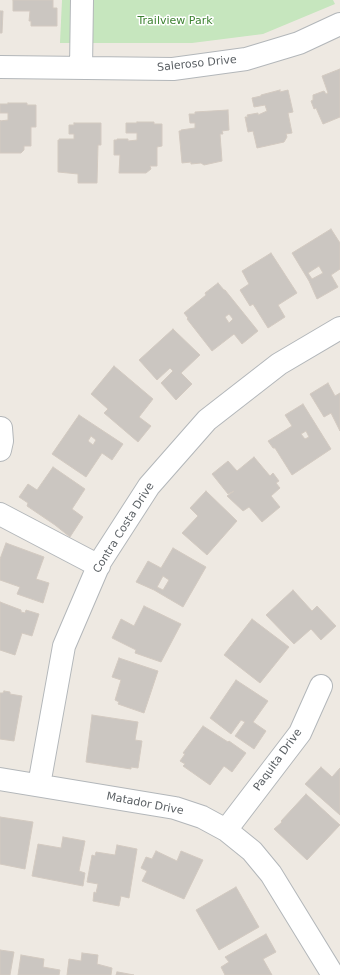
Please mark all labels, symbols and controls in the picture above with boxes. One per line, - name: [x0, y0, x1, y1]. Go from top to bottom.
- park label: Trailview Park: [137, 14, 213, 28]
- street label: Saleroso Drive: [157, 53, 237, 75]
- street label: Contra Costa Drive: [91, 480, 157, 576]
- street label: Paquita Drive: [251, 726, 305, 794]
- street label: Matador Drive: [105, 790, 185, 818]

